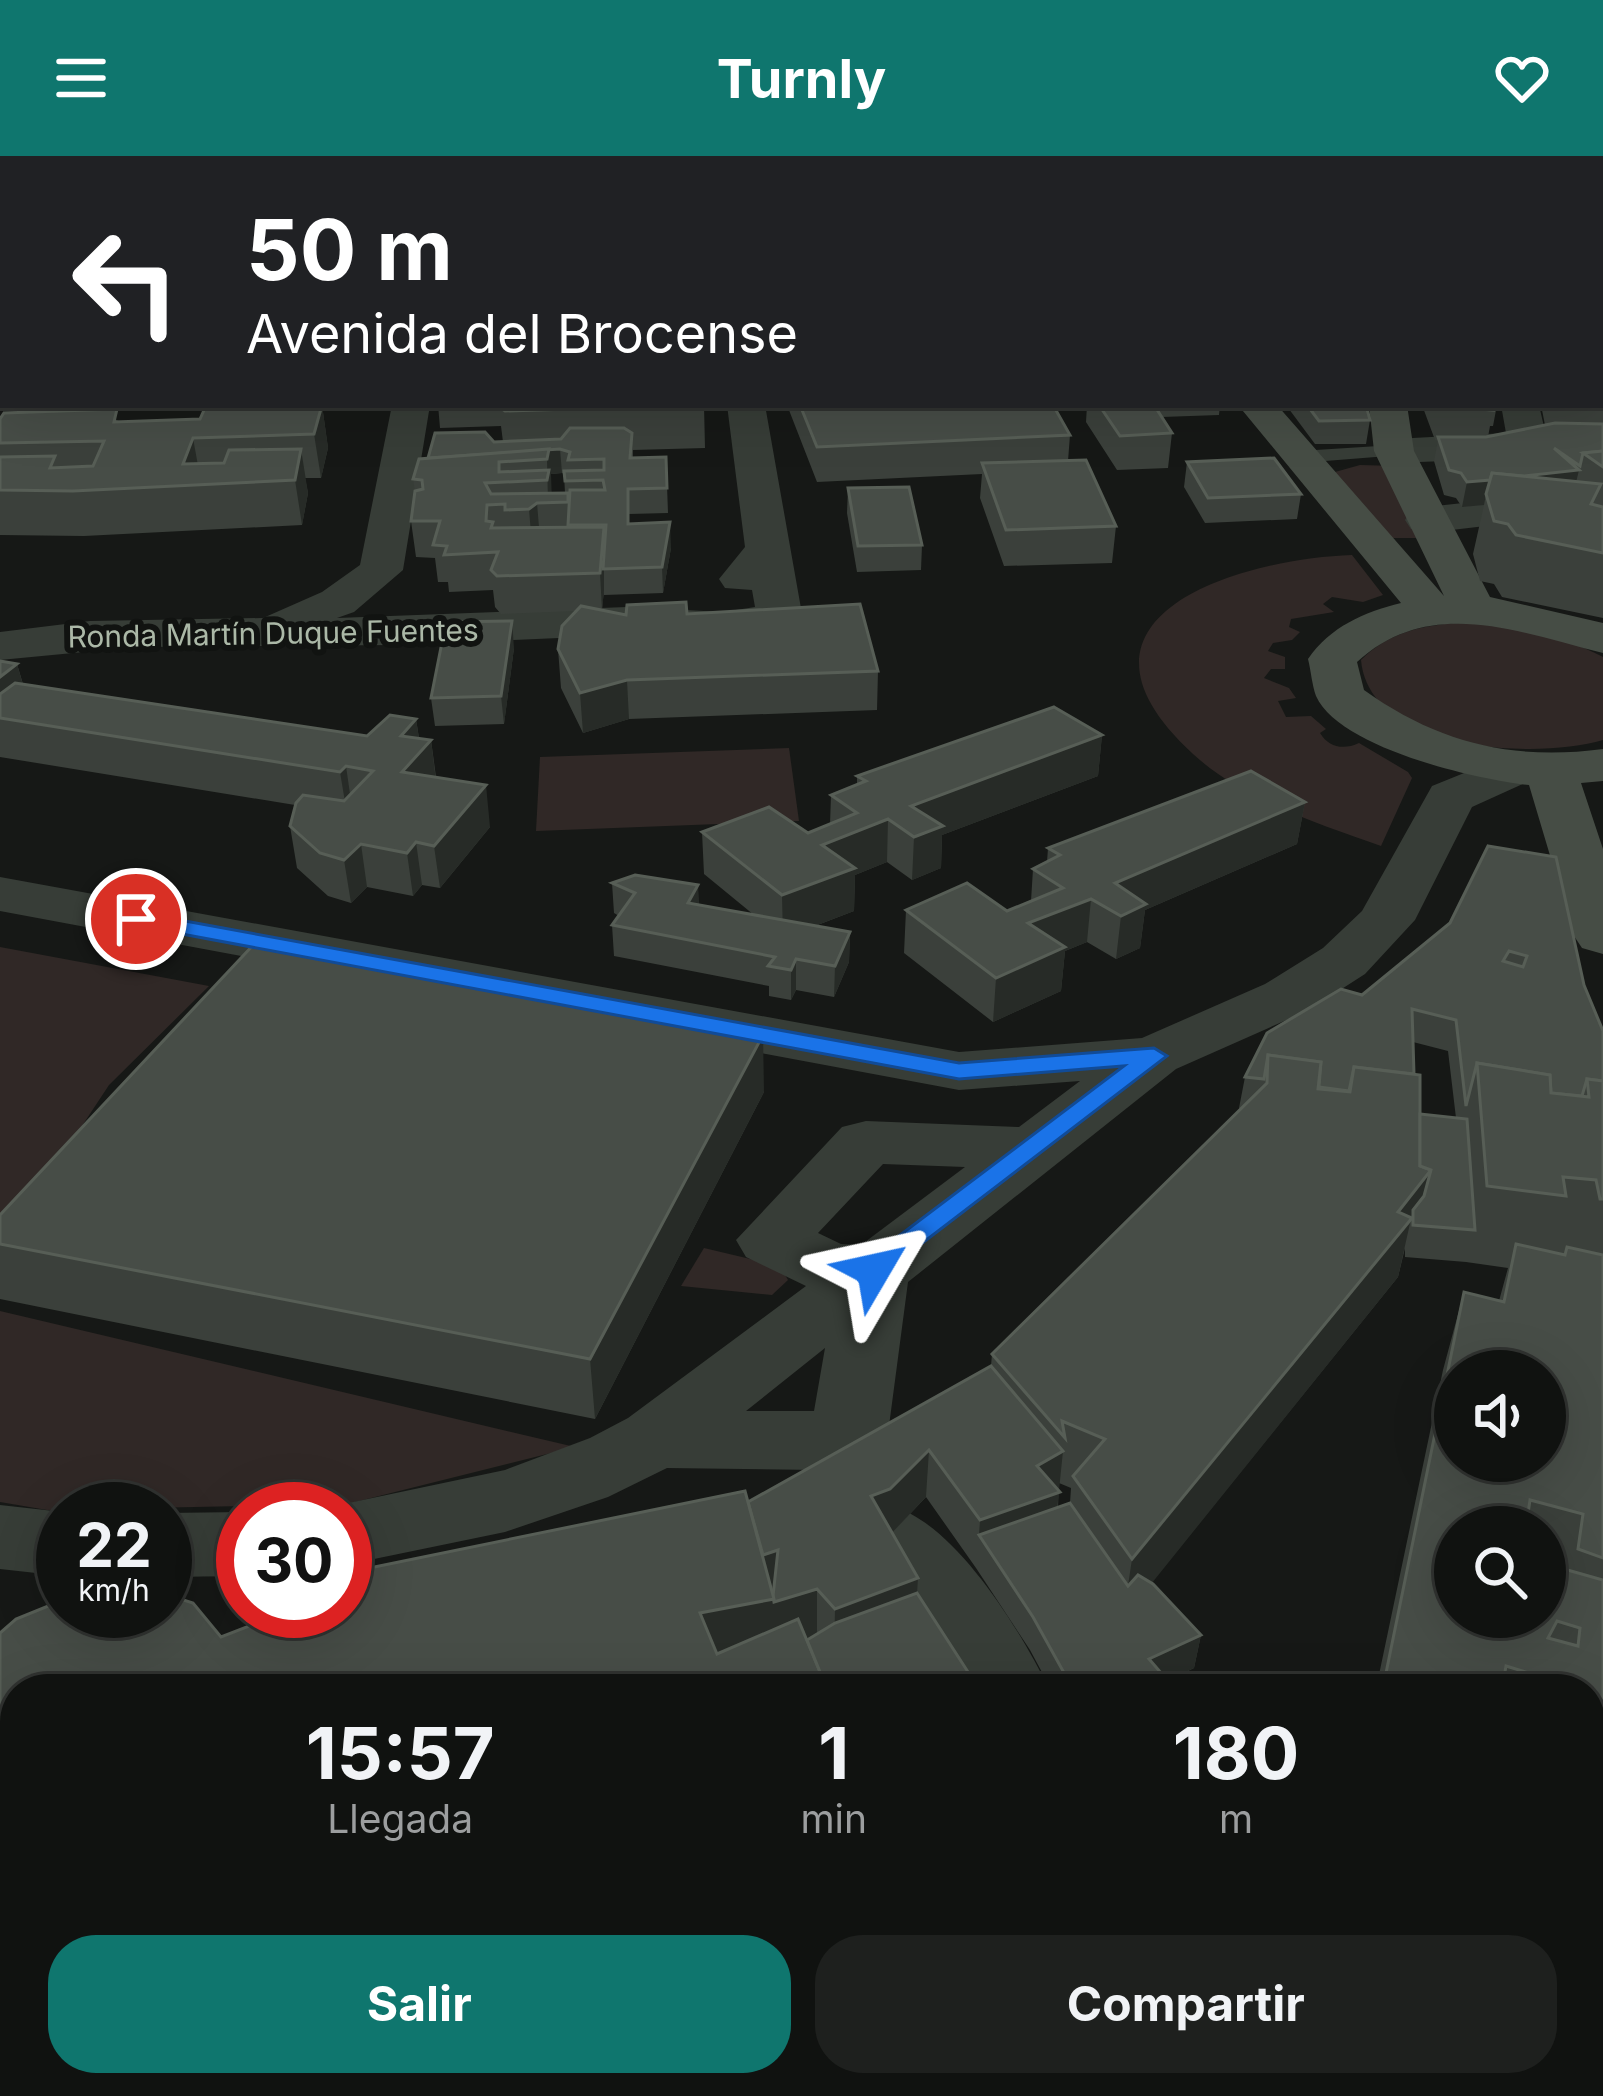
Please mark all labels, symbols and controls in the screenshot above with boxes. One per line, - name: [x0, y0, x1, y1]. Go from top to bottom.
- icon: menu: [48, 45, 114, 111]
- icon: heart: [1489, 45, 1555, 111]
- text: Turnly: [717, 46, 886, 111]
- text: 50 m: [246, 199, 453, 300]
- icon: left: [48, 204, 204, 360]
- text: Avenida del Brocense: [246, 301, 798, 366]
- street label: Ronda Martín Duque Fuentes: [67, 611, 479, 655]
- pin: [85, 868, 187, 970]
- icon: arrive: [103, 886, 169, 952]
- position arrow: [811, 1207, 937, 1333]
- map controls: [1434, 1350, 1566, 1638]
- button: sound: [1434, 1350, 1566, 1482]
- speed limit sign: 30: [216, 1482, 372, 1638]
- button: search: [1434, 1506, 1566, 1638]
- text: 22: [76, 1509, 152, 1581]
- text: km/h: [78, 1572, 150, 1608]
- text: 15:57: [306, 1709, 495, 1796]
- text: 1: [818, 1709, 849, 1796]
- text: 180: [1173, 1709, 1299, 1796]
- text: Llegada: [327, 1795, 473, 1842]
- text: min: [800, 1795, 867, 1842]
- text: m: [1219, 1795, 1253, 1842]
- button: Salir: [48, 1935, 791, 2073]
- button: Compartir: [815, 1935, 1557, 2073]

